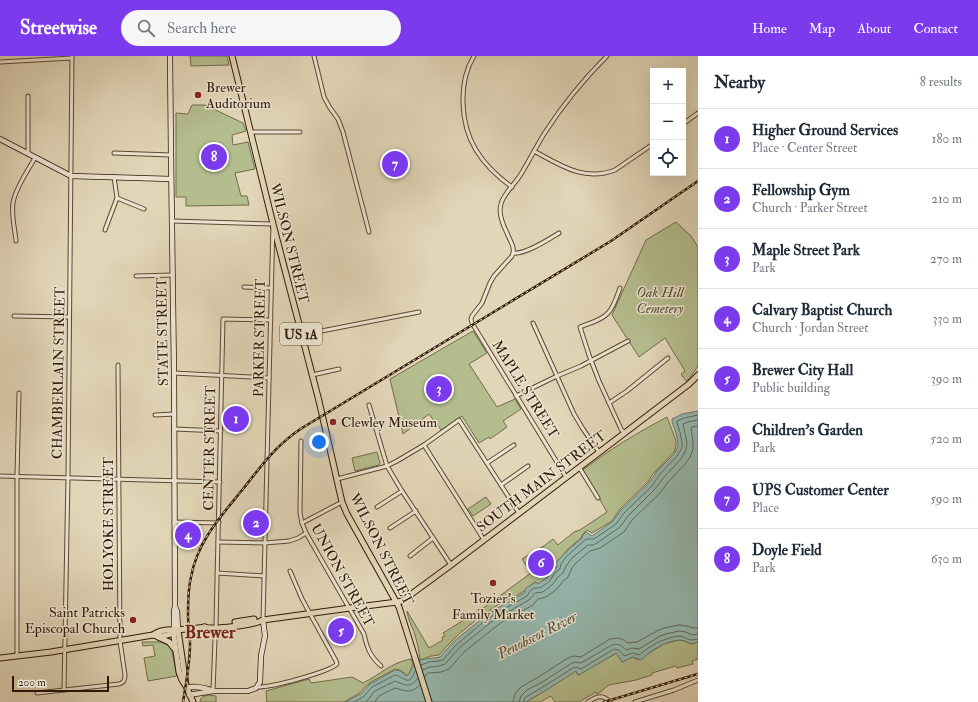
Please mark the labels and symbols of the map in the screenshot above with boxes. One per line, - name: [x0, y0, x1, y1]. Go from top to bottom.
- place label: Brewer Auditorium: [205, 79, 271, 112]
- marker: Brewer Auditorium: [193, 90, 203, 100]
- pin: 8: [201, 142, 227, 172]
- pin: 7: [382, 149, 408, 179]
- street label: WILSON STREET: [266, 180, 313, 306]
- street label: STATE STREET: [153, 277, 172, 386]
- street label: PARKER STREET: [250, 278, 269, 397]
- park label: Oak Hill Cemetery: [636, 284, 685, 317]
- street label: CHAMBERLAIN STREET: [48, 286, 69, 459]
- road number: US 1A: [280, 323, 322, 345]
- street label: MAPLE STREET: [489, 337, 563, 442]
- pin: 3: [426, 374, 452, 404]
- street label: CENTER STREET: [200, 385, 219, 511]
- pin: 1: [223, 404, 249, 434]
- place label: Clewley Museum: [341, 414, 437, 432]
- marker: Clewley Museum: [328, 417, 338, 427]
- street label: SOUTH MAIN STREET: [473, 427, 610, 536]
- your location: [309, 432, 329, 452]
- street label: HOLYOKE STREET: [100, 456, 117, 591]
- street label: WILSON STREET: [346, 490, 417, 609]
- pin: 2: [243, 508, 269, 538]
- pin: 4: [175, 520, 201, 550]
- street label: UNION STREET: [307, 521, 378, 630]
- pin: 6: [528, 548, 554, 578]
- marker: Tozier's Family Market: [488, 578, 498, 588]
- place label: Tozier's Family Market: [452, 590, 535, 624]
- place label: Saint Patricks Episcopal Church: [25, 604, 126, 638]
- water label: Penobscot River: [493, 607, 582, 664]
- marker: Saint Patricks Episcopal Church: [128, 615, 138, 625]
- pin: 5: [328, 616, 354, 646]
- district label: Brewer: [184, 621, 236, 644]
- scale bar: [12, 674, 109, 693]

